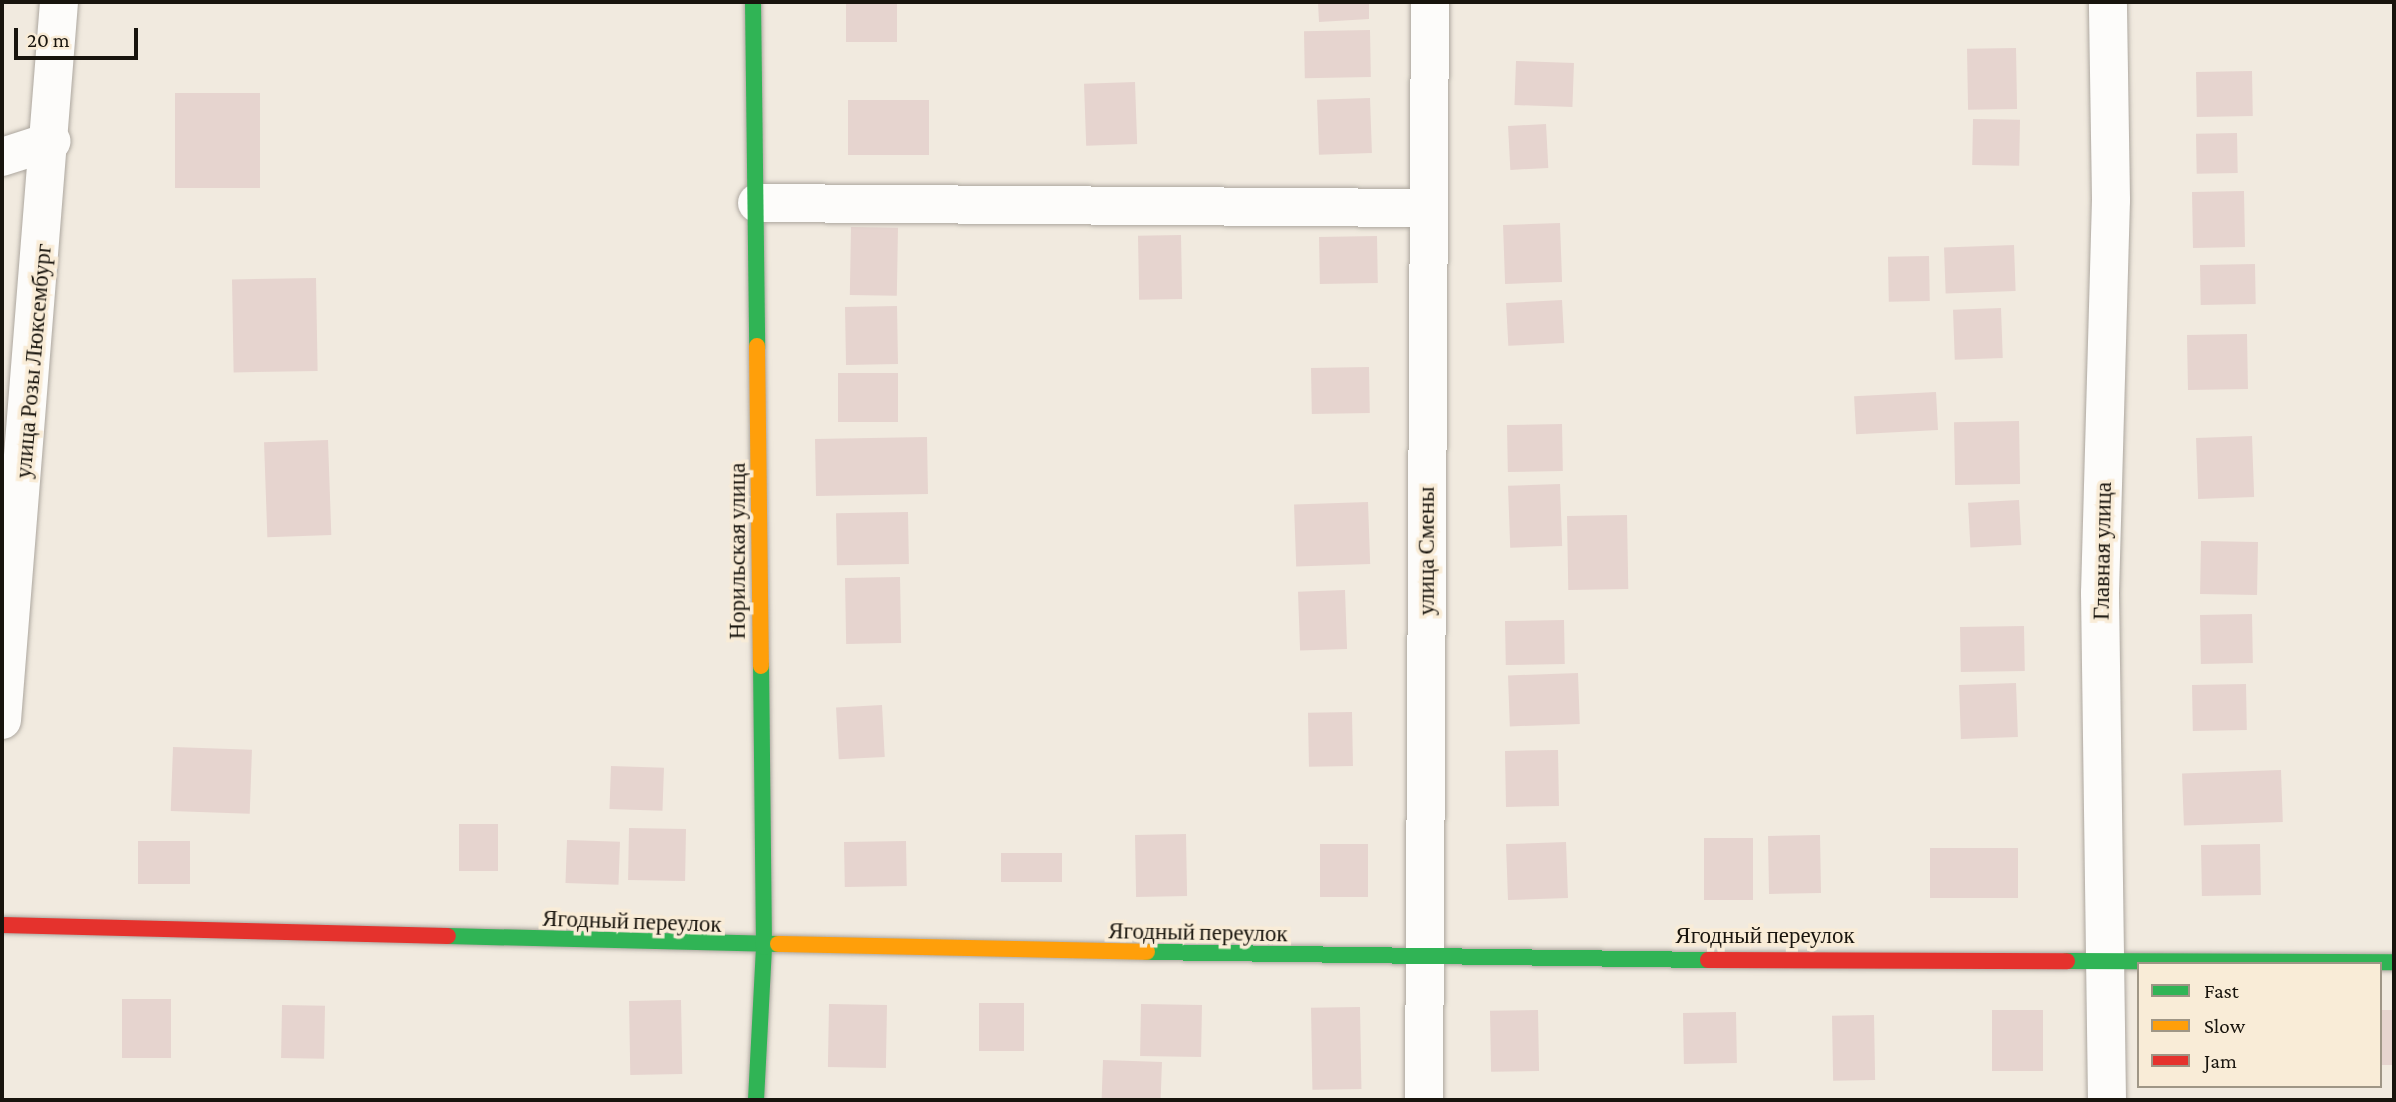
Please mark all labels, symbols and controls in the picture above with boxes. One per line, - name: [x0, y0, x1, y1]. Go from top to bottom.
- scale bar: [18, 14, 142, 58]
- text: 20 m: [27, 28, 70, 52]
- street label: улица Розы Люксембург: [9, 242, 57, 480]
- street label: Норильская улица: [723, 463, 751, 639]
- street label: Главная улица: [2087, 482, 2117, 620]
- street label: улица Смены: [1412, 487, 1440, 615]
- street label: Ягодный переулок: [542, 904, 722, 938]
- street label: Ягодный переулок: [1108, 917, 1288, 947]
- street label: Ягодный переулок: [1675, 921, 1855, 949]
- legend: [2137, 962, 2382, 1088]
- text: Fast: [2204, 979, 2239, 1003]
- text: Slow: [2204, 1014, 2245, 1038]
- text: Jam: [2204, 1049, 2237, 1073]

